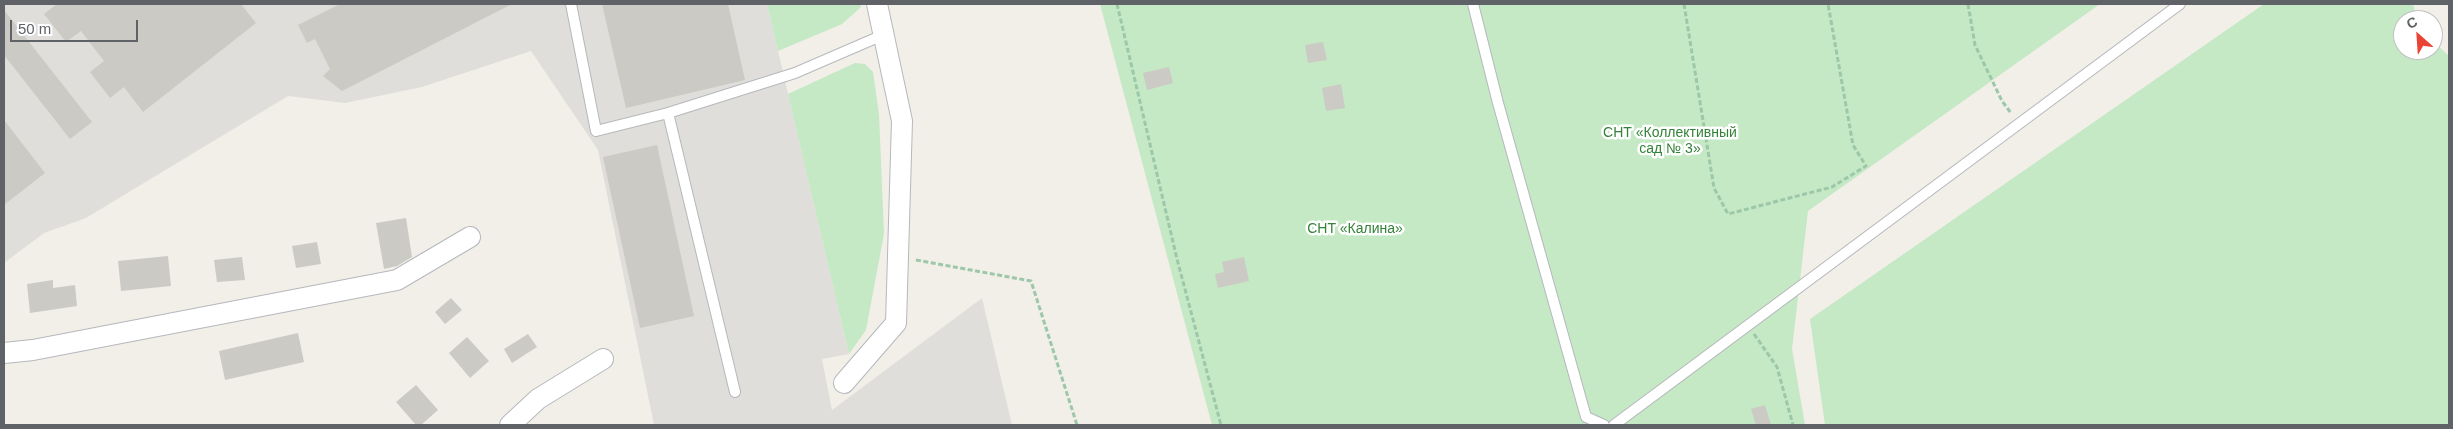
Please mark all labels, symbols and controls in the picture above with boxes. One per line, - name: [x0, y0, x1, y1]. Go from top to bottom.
- scale bar: [12, 10, 140, 42]
- north arrow: [2393, 10, 2443, 60]
- text: С: [2404, 13, 2420, 32]
- text: 50 m: [18, 20, 51, 37]
- park label: СНТ «Коллективный сад № 3»: [1603, 125, 1737, 158]
- park label: СНТ «Калина»: [1307, 221, 1403, 237]

